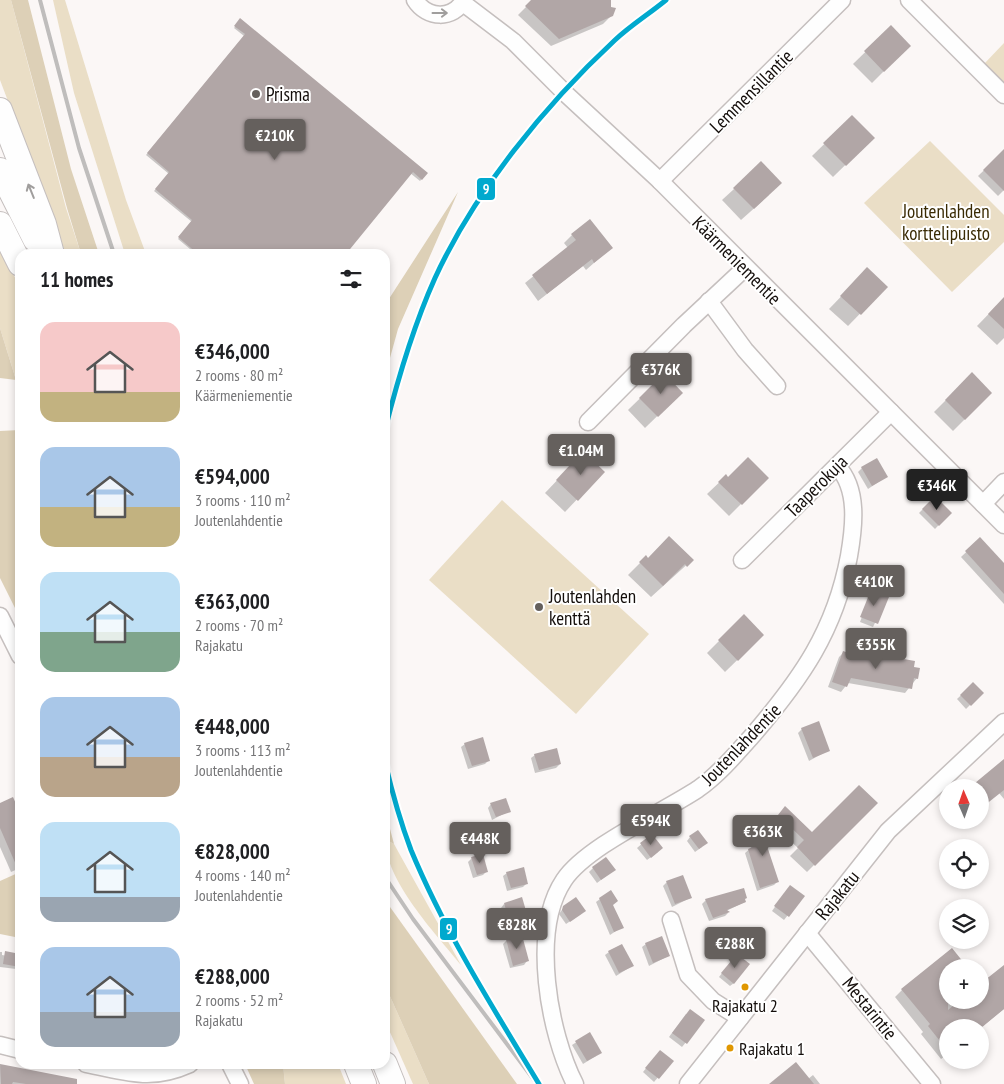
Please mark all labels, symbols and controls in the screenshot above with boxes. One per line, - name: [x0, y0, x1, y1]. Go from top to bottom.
- one-way arrow: [431, 8, 447, 18]
- street label: Lemmensillantie: [704, 44, 798, 138]
- place label: Prisma: [266, 82, 310, 106]
- marker: Prisma: [250, 88, 262, 100]
- pin: €210K: [240, 119, 310, 161]
- text: €210K: [256, 125, 294, 145]
- line badge: 9: [476, 177, 496, 201]
- text: 9: [483, 180, 490, 198]
- one-way arrow: [25, 184, 35, 199]
- park label: Joutenlahden korttelipuisto: [901, 199, 990, 245]
- street label: Käärmeniementie: [687, 210, 787, 310]
- icon: filters: [337, 265, 365, 293]
- text: 11 homes: [40, 266, 113, 293]
- text: €346,000: [195, 338, 270, 365]
- icon: home: [80, 342, 140, 402]
- pin: €376K: [626, 352, 696, 395]
- text: €376K: [642, 359, 680, 379]
- text: 2 rooms · 80 m²: [195, 365, 283, 385]
- text: Käärmeniementie: [195, 385, 293, 405]
- pin: €1.04M: [540, 434, 622, 476]
- text: €1.04M: [559, 440, 603, 460]
- street label: Taaperokuja: [780, 450, 852, 522]
- text: €594,000: [195, 463, 270, 490]
- icon: home: [80, 467, 140, 527]
- pin: €346K: [902, 468, 972, 511]
- text: €346K: [918, 475, 956, 495]
- text: 3 rooms · 110 m²: [195, 490, 291, 510]
- text: Joutenlahdentie: [195, 510, 283, 530]
- pin: €410K: [839, 564, 909, 607]
- text: €410K: [855, 571, 893, 591]
- place label: Joutenlahden kenttä: [548, 584, 636, 630]
- text: €363,000: [195, 588, 270, 615]
- icon: home: [80, 592, 140, 652]
- marker: Joutenlahden kenttä: [533, 601, 545, 613]
- text: 2 rooms · 70 m²: [195, 615, 283, 635]
- pin: €355K: [841, 628, 911, 670]
- text: €355K: [857, 634, 895, 654]
- text: Rajakatu: [195, 635, 243, 655]
- street label: Joutenlahdentie: [695, 698, 786, 791]
- text: €448,000: [195, 713, 270, 740]
- icon: home: [80, 717, 140, 777]
- text: 3 rooms · 113 m²: [195, 740, 291, 760]
- text: Joutenlahdentie: [195, 760, 283, 780]
- north arrow: [939, 779, 989, 829]
- map controls: [939, 779, 989, 1069]
- pin: €594K: [616, 804, 686, 846]
- text: €594K: [632, 810, 670, 830]
- pin: €363K: [728, 814, 798, 857]
- text: €363K: [744, 821, 782, 841]
- pin: €448K: [445, 822, 515, 864]
- text: €448K: [461, 828, 499, 848]
- text: €828,000: [195, 838, 270, 865]
- button: locate: [939, 839, 989, 889]
- icon: home: [80, 842, 140, 902]
- text: 4 rooms · 140 m²: [195, 865, 291, 885]
- street label: Rajakatu: [810, 865, 864, 925]
- text: Joutenlahdentie: [195, 885, 283, 905]
- button: layers: [939, 899, 989, 949]
- pin: €828K: [482, 908, 552, 950]
- text: €828K: [498, 914, 536, 934]
- line badge: 9: [439, 917, 458, 941]
- text: 9: [446, 920, 453, 938]
- pin: €288K: [700, 926, 770, 969]
- text: €288K: [716, 933, 754, 953]
- button: +: [939, 959, 989, 1009]
- text: €288,000: [195, 963, 270, 990]
- icon: home: [80, 967, 140, 1027]
- street label: Mestarintie: [837, 972, 903, 1044]
- marker: Rajakatu 2: [740, 982, 750, 992]
- text: 2 rooms · 52 m²: [195, 990, 283, 1010]
- place label: Rajakatu 2: [712, 994, 778, 1017]
- text: Rajakatu: [195, 1010, 243, 1030]
- button: −: [939, 1019, 989, 1069]
- place label: Rajakatu 1: [739, 1037, 805, 1060]
- marker: Rajakatu 1: [725, 1043, 735, 1053]

